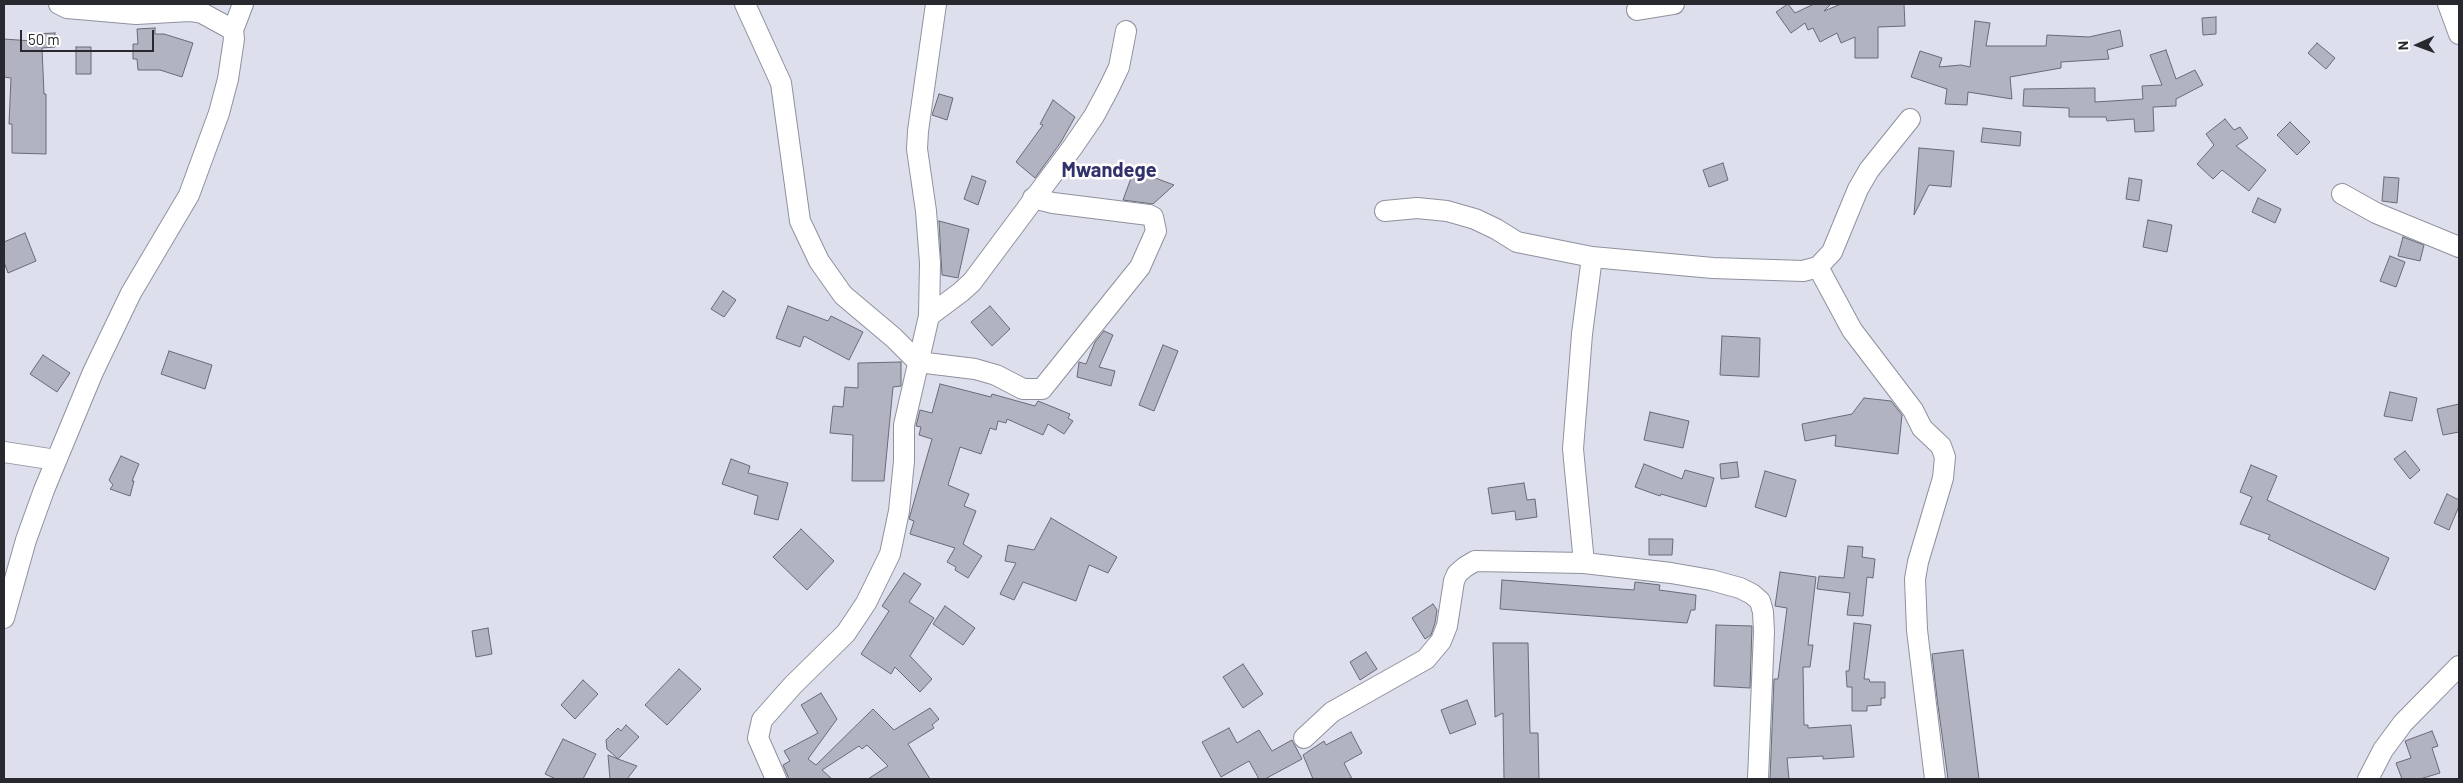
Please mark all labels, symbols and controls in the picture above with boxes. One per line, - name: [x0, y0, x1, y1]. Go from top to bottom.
- scale bar: [22, 20, 156, 52]
- north arrow: [2393, 20, 2443, 70]
- text: 50 m: [28, 30, 60, 48]
- text: N: [2394, 41, 2411, 50]
- district label: Mwandege: [1061, 158, 1157, 182]

